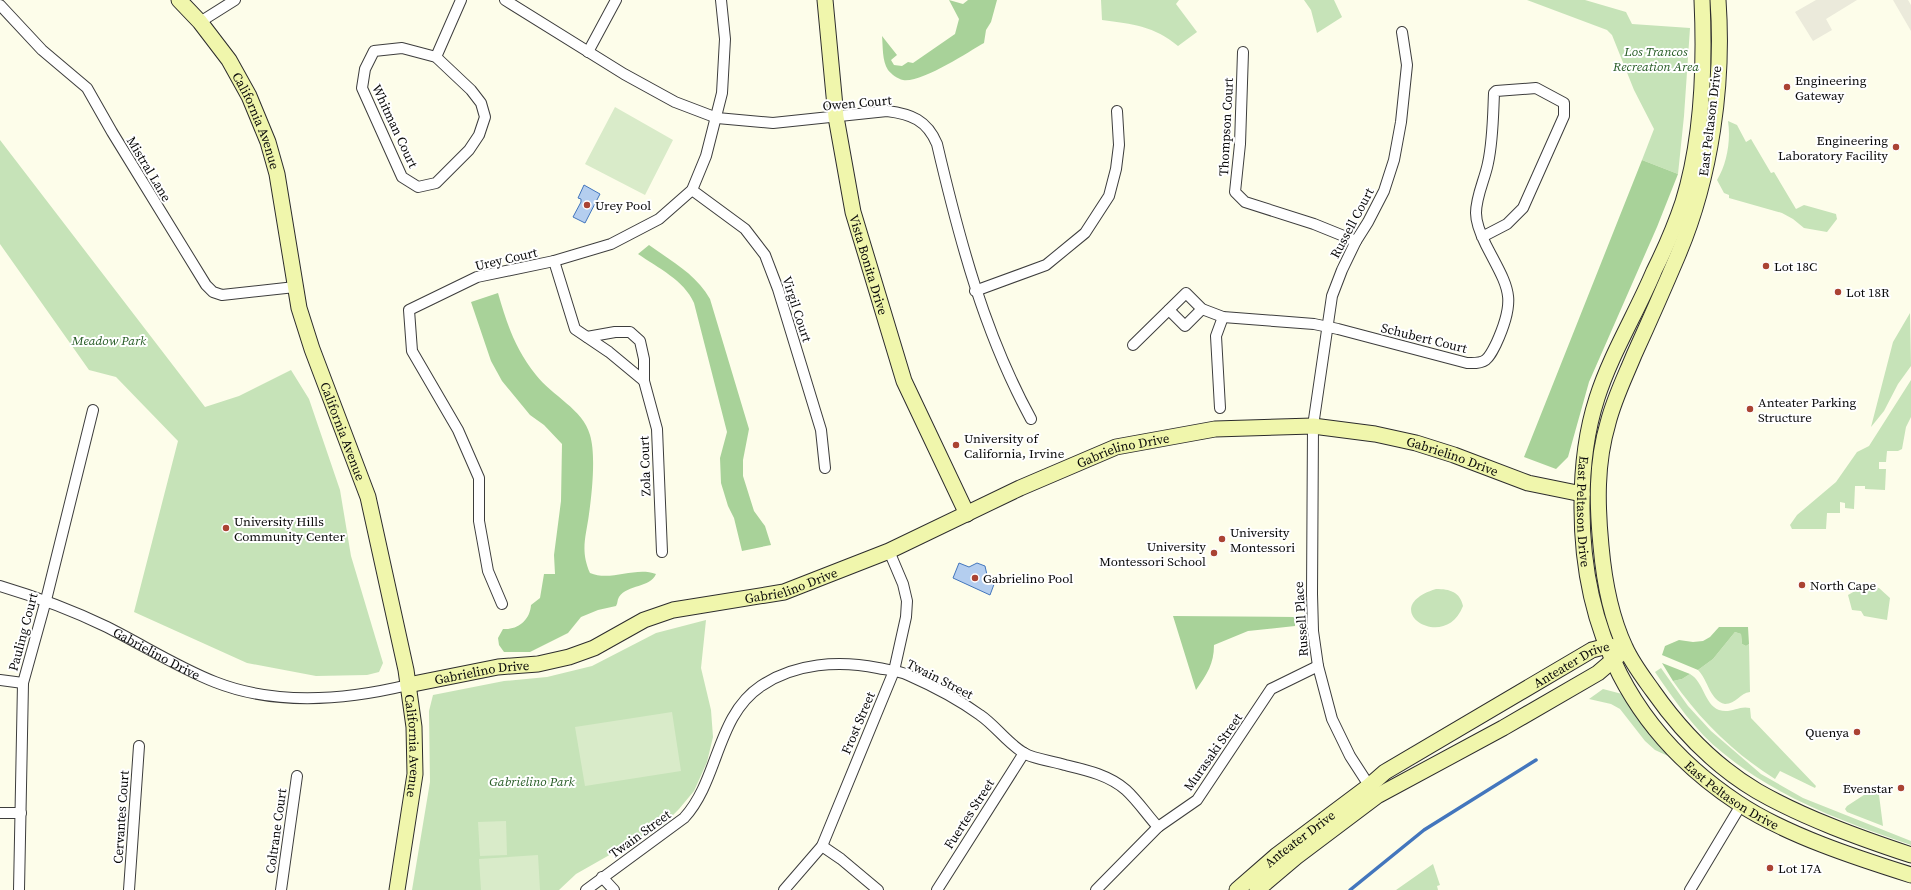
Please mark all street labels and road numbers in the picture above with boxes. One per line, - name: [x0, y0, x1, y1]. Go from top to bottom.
- street label: East Peltason Drive: [1695, 65, 1725, 177]
- street label: California Avenue: [229, 69, 284, 171]
- street label: Thompson Court: [1215, 77, 1237, 177]
- street label: Whitman Court: [368, 81, 422, 171]
- street label: Owen Court: [822, 91, 893, 114]
- street label: Mistral Lane: [123, 133, 175, 205]
- street label: Russell Court: [1326, 184, 1378, 261]
- street label: Vista Bonita Drive: [846, 212, 892, 317]
- street label: Urey Court: [473, 243, 540, 274]
- street label: Virgil Court: [778, 274, 816, 345]
- street label: Schubert Court: [1379, 319, 1470, 357]
- street label: California Avenue: [317, 380, 370, 483]
- street label: Gabrielino Drive: [1074, 429, 1171, 471]
- street label: Gabrielino Drive: [1405, 433, 1501, 480]
- street label: Zola Court: [635, 435, 655, 496]
- street label: East Peltason Drive: [1573, 455, 1595, 568]
- street label: Gabrielino Drive: [743, 563, 840, 607]
- street label: Russell Place: [1290, 580, 1312, 657]
- street label: Pauling Court: [4, 590, 42, 673]
- street label: Gabrielino Drive: [110, 623, 203, 683]
- street label: Anteater Drive: [1530, 637, 1612, 691]
- street label: Twain Street: [904, 655, 977, 703]
- street label: Gabrielino Drive: [433, 656, 530, 688]
- street label: Frost Street: [837, 688, 879, 757]
- street label: California Avenue: [401, 693, 424, 799]
- street label: Murasaki Street: [1180, 709, 1246, 794]
- street label: East Peltason Drive: [1681, 757, 1782, 833]
- street label: Cervantes Court: [109, 769, 133, 864]
- street label: Fuertes Street: [940, 775, 998, 852]
- street label: Coltrane Court: [262, 787, 290, 875]
- street label: Twain Street: [606, 805, 675, 862]
- street label: Anteater Drive: [1261, 806, 1339, 871]

